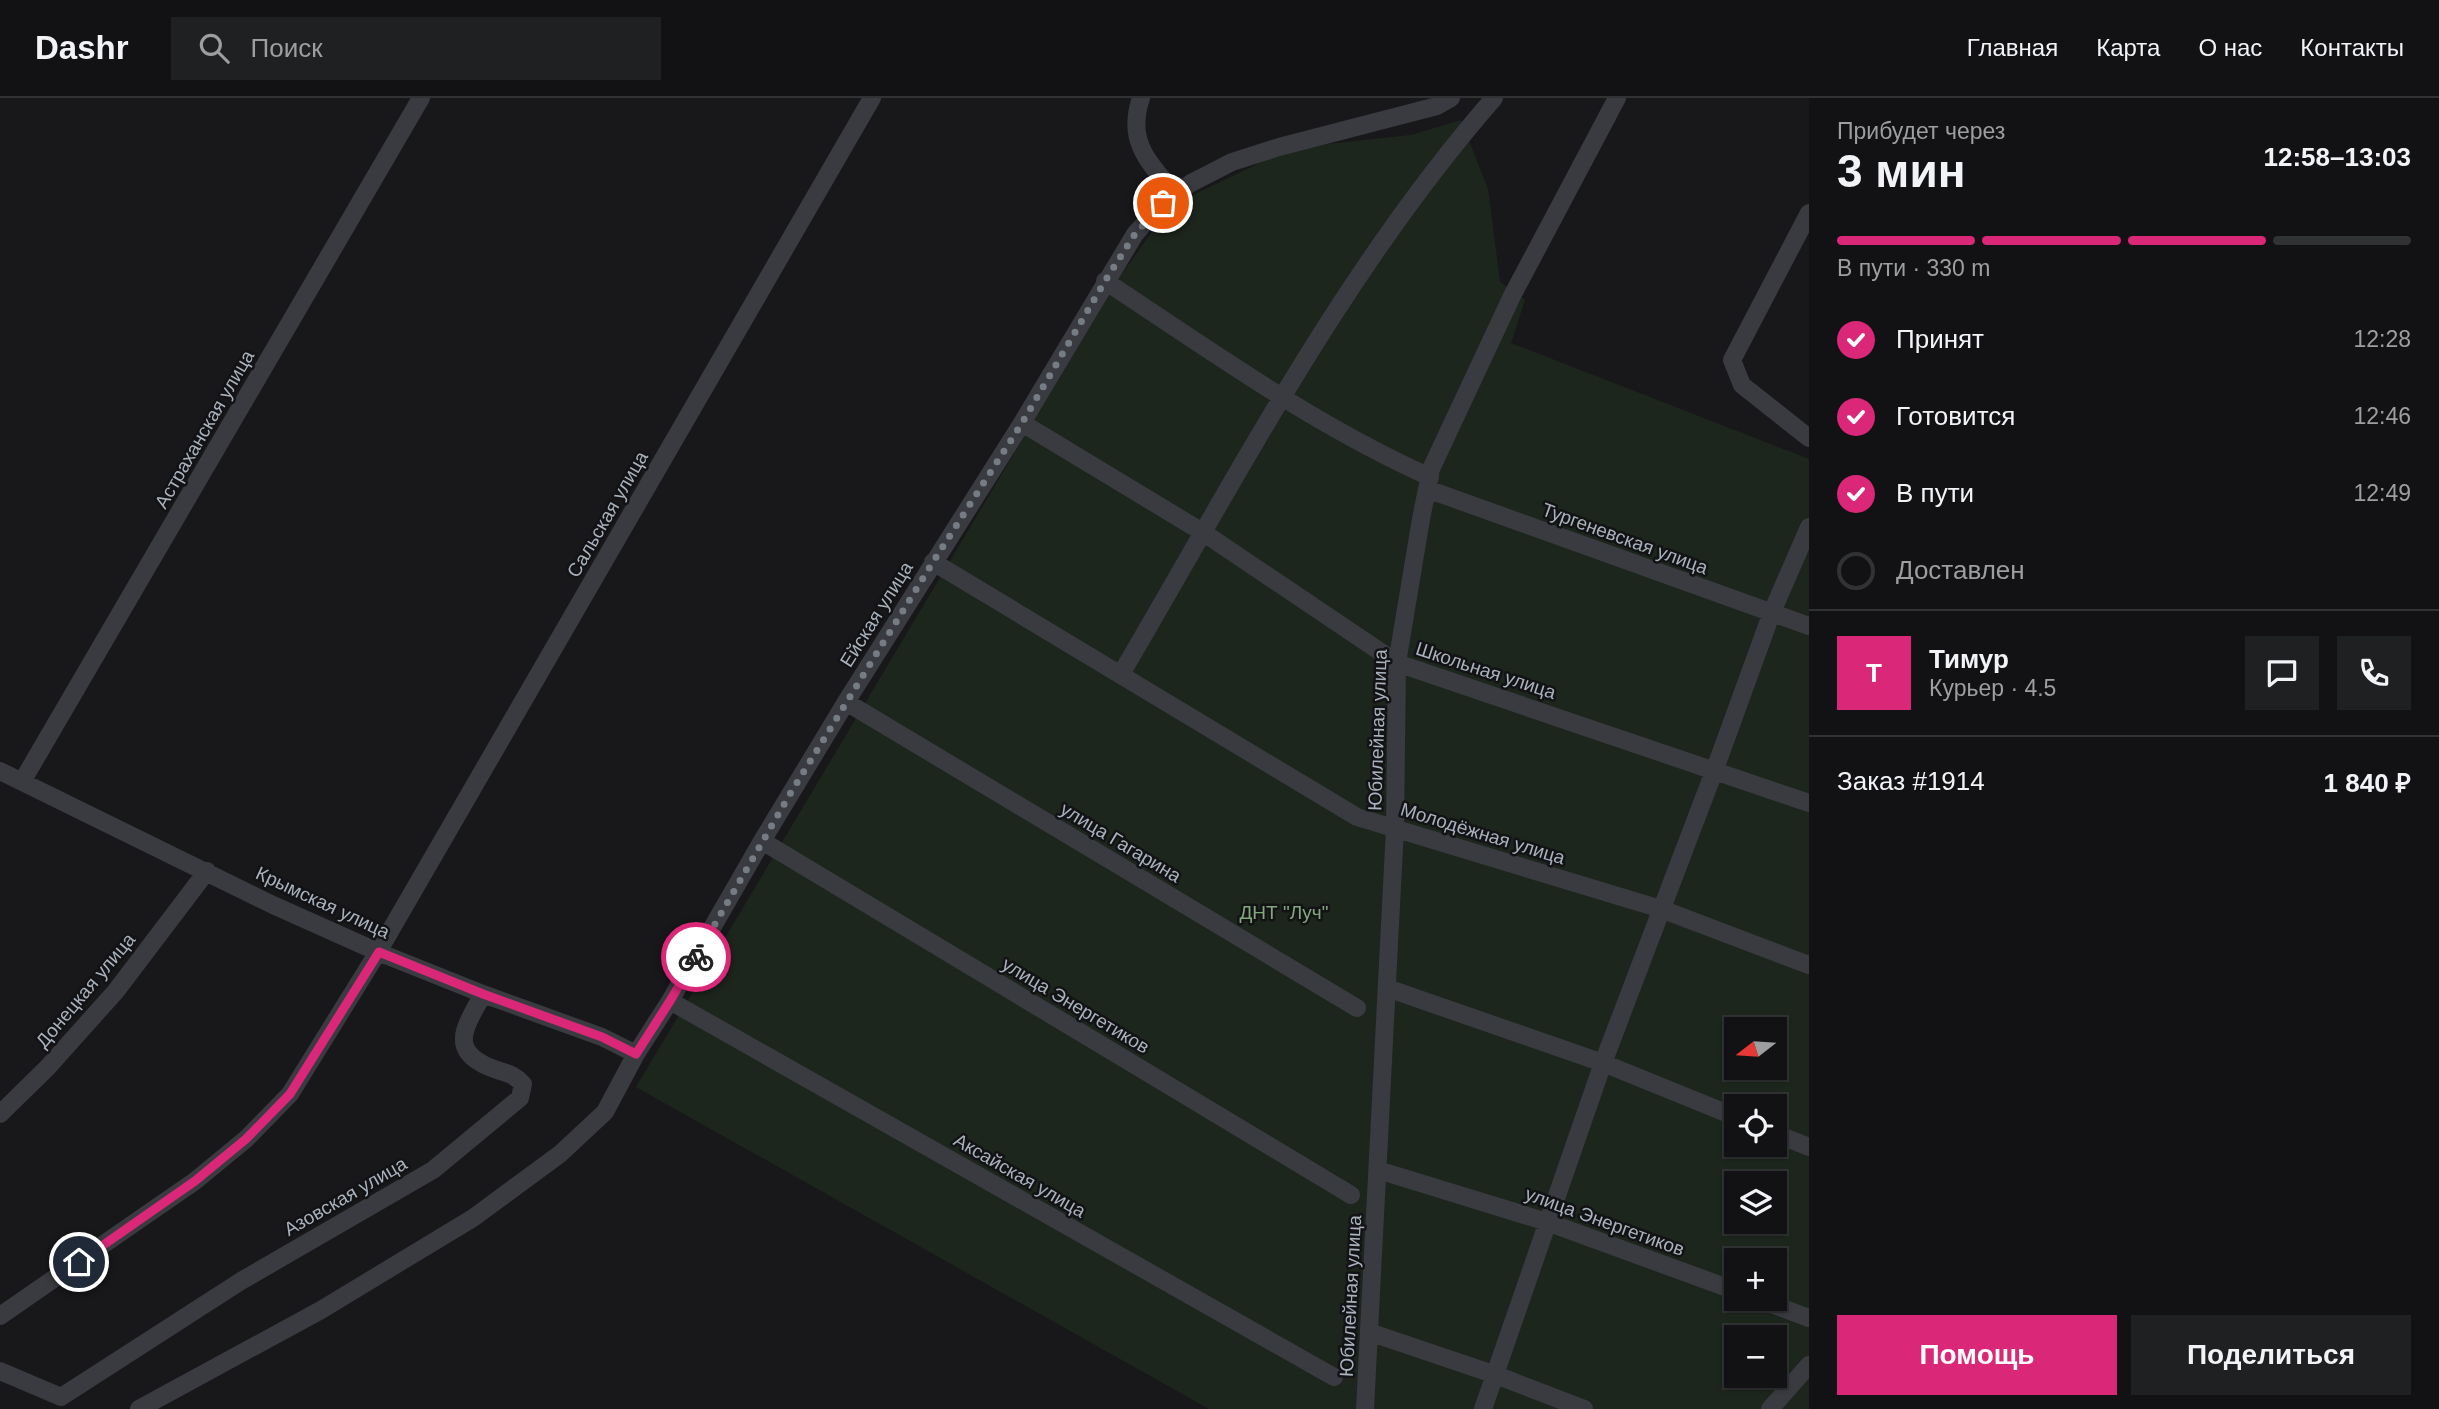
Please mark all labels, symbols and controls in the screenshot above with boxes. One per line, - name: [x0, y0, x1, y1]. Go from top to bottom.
- search box: [171, 17, 661, 80]
- text: Dashr: [35, 29, 129, 66]
- icon: search: [195, 29, 233, 67]
- text: Поиск: [251, 33, 323, 63]
- text: Главная: [1967, 34, 2058, 61]
- text: Карта: [2096, 34, 2160, 61]
- text: О нас: [2198, 34, 2262, 61]
- text: Контакты: [2300, 34, 2404, 61]
- text: Прибудет через: [1837, 118, 2005, 144]
- text: 12:58–13:03: [2264, 142, 2411, 172]
- text: 3 мин: [1837, 145, 1965, 197]
- pin: [1133, 173, 1193, 233]
- icon: bag: [1144, 184, 1182, 222]
- text: В пути · 330 m: [1837, 255, 1990, 281]
- icon: check: [1837, 321, 1875, 359]
- text: Принят: [1896, 324, 1984, 354]
- text: 12:28: [2353, 326, 2411, 352]
- street label: Астраханская улица: [151, 346, 258, 512]
- icon: check: [1837, 398, 1875, 436]
- text: Готовится: [1896, 401, 2015, 431]
- text: 12:46: [2353, 403, 2411, 429]
- street label: Сальская улица: [563, 447, 652, 581]
- icon: check: [1837, 475, 1875, 513]
- text: В пути: [1896, 478, 1974, 508]
- text: 12:49: [2353, 480, 2411, 506]
- street label: Тургеневская улица: [1539, 499, 1711, 578]
- text: Доставлен: [1896, 555, 2025, 585]
- street label: Ейская улица: [836, 558, 917, 671]
- button: chat: [2245, 636, 2319, 710]
- button: phone: [2337, 636, 2411, 710]
- street label: Школьная улица: [1413, 638, 1559, 703]
- text: Тимур: [1929, 644, 2009, 674]
- street label: Юбилейная улица: [1364, 648, 1391, 811]
- text: Т: [1866, 658, 1882, 688]
- text: Курьер · 4.5: [1929, 675, 2056, 701]
- text: Заказ #1914: [1837, 766, 1985, 796]
- text: 1 840 ₽: [2324, 768, 2411, 798]
- street label: улица Гагарина: [1057, 798, 1185, 887]
- street label: Молодёжная улица: [1398, 798, 1568, 869]
- street label: Крымская улица: [253, 862, 393, 943]
- park label: ДНТ "Луч": [1239, 902, 1329, 923]
- courier: [661, 922, 731, 992]
- street label: Донецкая улица: [31, 929, 140, 1052]
- icon: bike: [677, 938, 715, 976]
- street label: улица Энергетиков: [998, 953, 1153, 1058]
- north arrow: [1724, 1017, 1787, 1080]
- map controls: [1724, 1017, 1787, 1388]
- button: locate: [1724, 1094, 1787, 1157]
- street label: Аксайская улица: [950, 1129, 1090, 1222]
- street label: Азовская улица: [280, 1153, 411, 1240]
- button: layers: [1724, 1171, 1787, 1234]
- street label: улица Энергетиков: [1522, 1183, 1687, 1260]
- street label: Юбилейная улица: [1336, 1214, 1365, 1377]
- pin: [49, 1232, 109, 1292]
- icon: home: [60, 1243, 98, 1281]
- button: +: [1724, 1248, 1787, 1311]
- button: Помощь: [1837, 1315, 2117, 1395]
- button: Поделиться: [2131, 1315, 2411, 1395]
- button: −: [1724, 1325, 1787, 1388]

